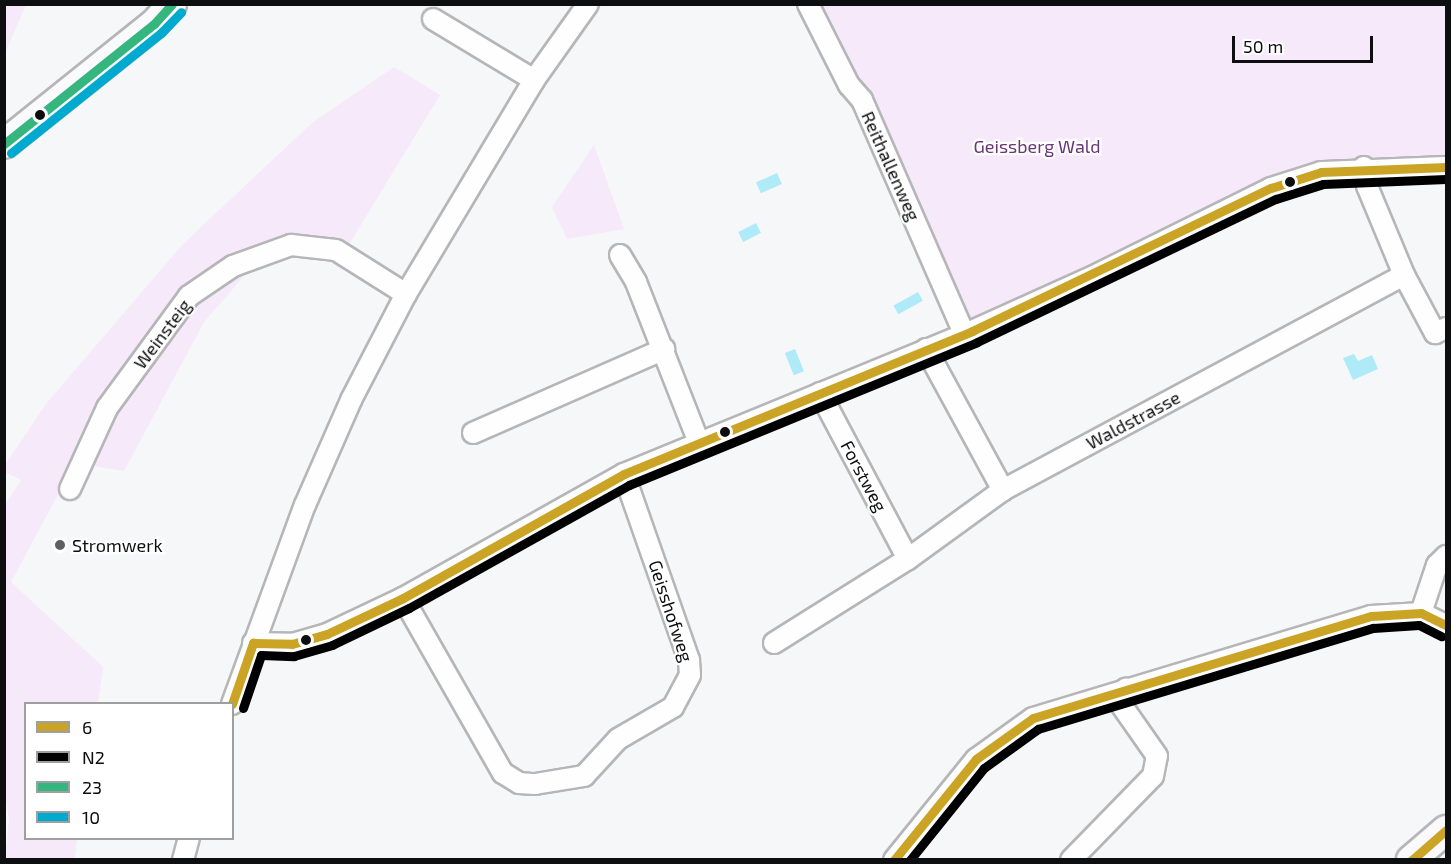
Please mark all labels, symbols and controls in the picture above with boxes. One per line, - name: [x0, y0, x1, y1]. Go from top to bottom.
- scale bar: [1235, 24, 1376, 62]
- text: 50 m: [1243, 35, 1283, 57]
- street label: Reithallenweg: [857, 108, 925, 224]
- unlabelled marker: [34, 109, 46, 121]
- park label: Geissberg Wald: [973, 135, 1101, 157]
- unlabelled marker: [1284, 176, 1296, 188]
- street label: Weinsteig: [129, 295, 195, 373]
- street label: Waldstrasse: [1082, 386, 1184, 454]
- unlabelled marker: [719, 426, 731, 438]
- street label: Forstweg: [836, 437, 892, 515]
- place label: Stromwerk: [72, 534, 163, 556]
- marker: Stromwerk: [53, 538, 67, 552]
- street label: Geisshofweg: [644, 557, 698, 665]
- unlabelled marker: [300, 634, 312, 646]
- legend: [24, 702, 234, 840]
- text: 6: [82, 716, 92, 738]
- text: N2: [82, 746, 105, 768]
- text: 23: [82, 776, 102, 798]
- text: 10: [82, 806, 100, 828]

